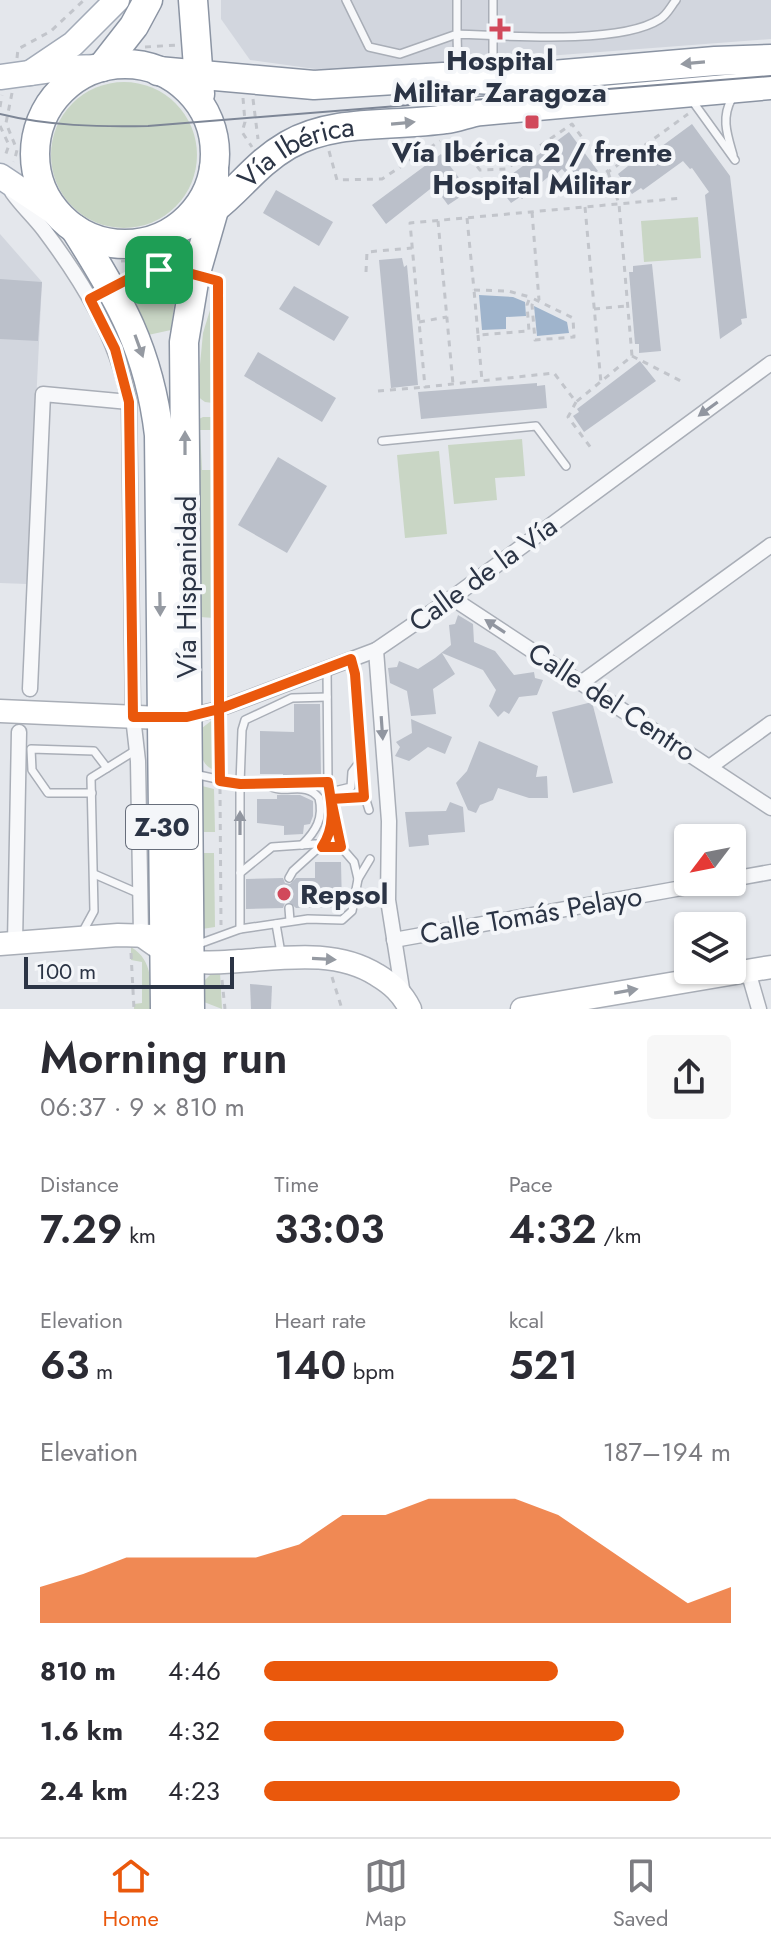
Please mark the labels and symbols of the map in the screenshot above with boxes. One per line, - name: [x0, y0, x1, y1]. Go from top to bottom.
- marker: Hospital Militar Zaragoza: [489, 18, 511, 40]
- place label: Hospital Militar Zaragoza: [393, 40, 607, 113]
- one-way arrow: [680, 56, 705, 69]
- street label: Vía Ibérica: [228, 105, 357, 197]
- marker: Vía Ibérica 2 / frente Hospital Militar: [523, 113, 541, 131]
- one-way arrow: [391, 116, 416, 129]
- place label: Vía Ibérica 2 / frente Hospital Militar: [391, 132, 672, 205]
- pin: [125, 236, 193, 304]
- one-way arrow: [134, 334, 146, 358]
- one-way arrow: [698, 401, 719, 417]
- one-way arrow: [179, 430, 191, 455]
- street label: Vía Hispanidad: [166, 495, 207, 679]
- street label: Calle de la Vía: [400, 506, 566, 642]
- one-way arrow: [154, 592, 166, 617]
- one-way arrow: [485, 619, 506, 634]
- street label: Calle del Centro: [520, 632, 704, 772]
- one-way arrow: [375, 715, 388, 740]
- road number: Z-30: [126, 805, 198, 849]
- one-way arrow: [234, 810, 246, 835]
- north arrow: [674, 824, 746, 896]
- place label: Repsol: [300, 874, 388, 915]
- street label: Calle Tomás Pelayo: [417, 875, 645, 955]
- marker: Repsol: [275, 885, 293, 903]
- one-way arrow: [312, 952, 337, 965]
- scale bar: [24, 953, 234, 989]
- one-way arrow: [614, 985, 639, 997]

